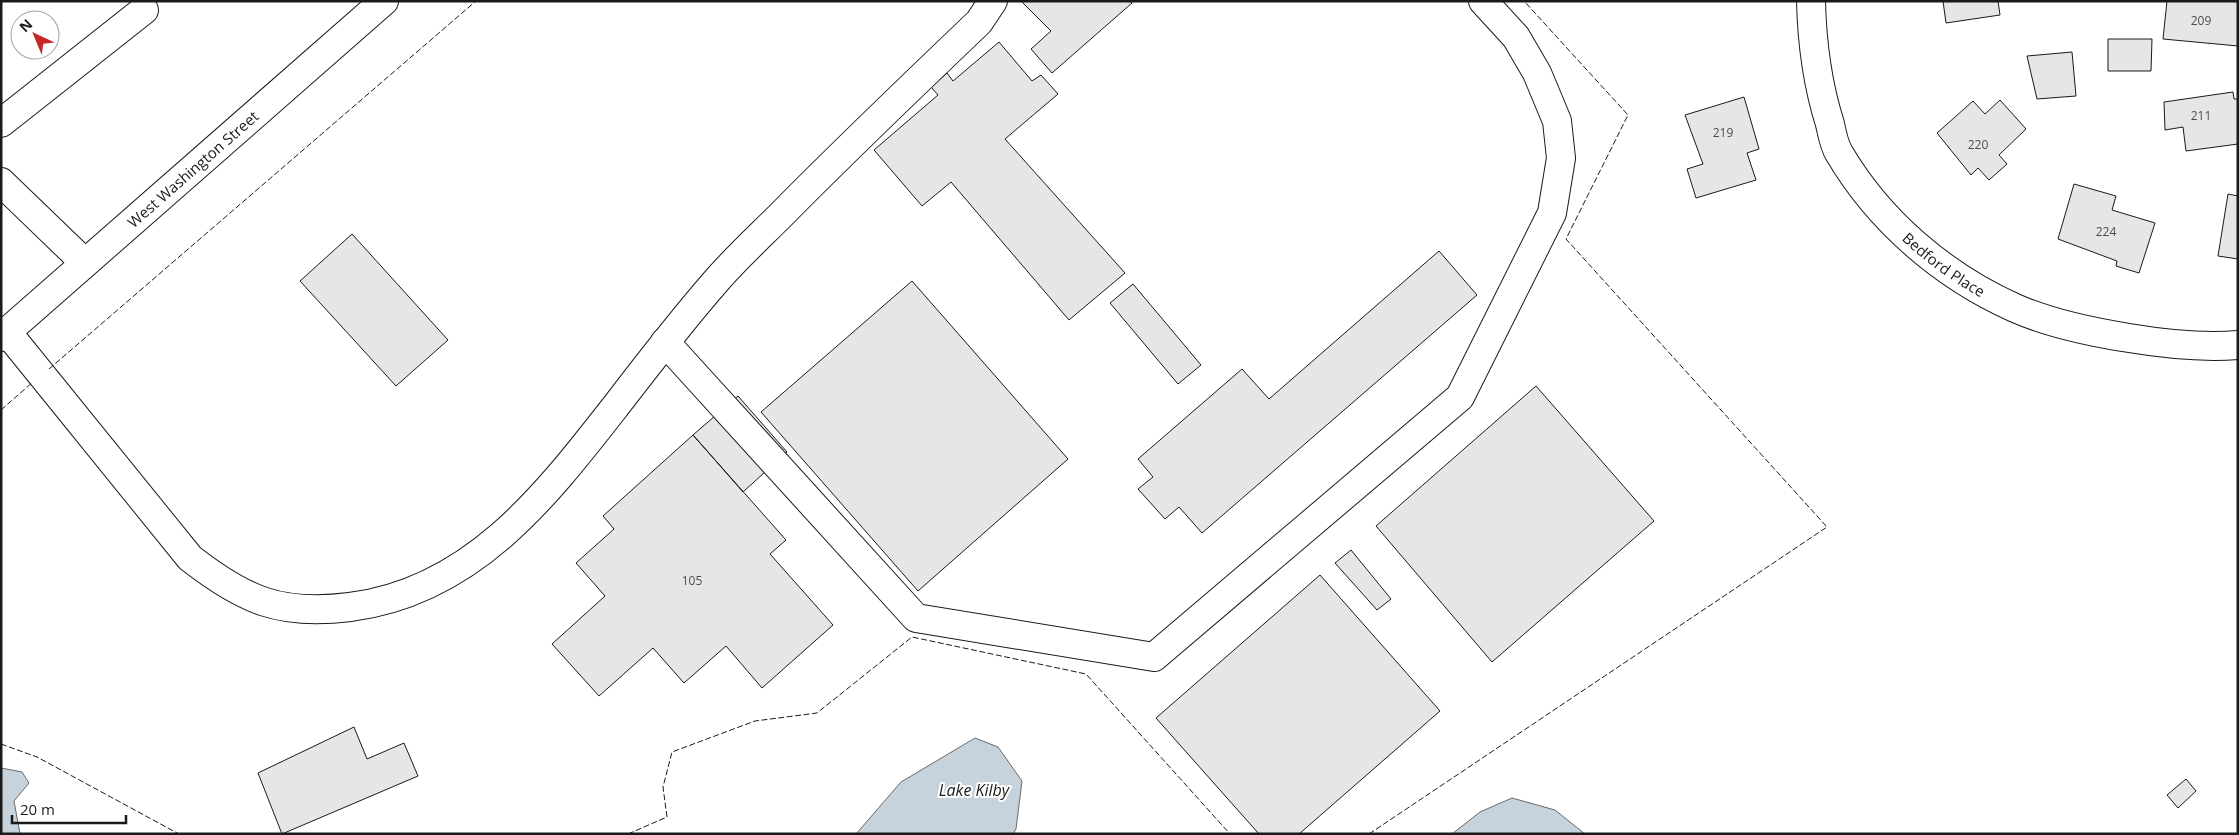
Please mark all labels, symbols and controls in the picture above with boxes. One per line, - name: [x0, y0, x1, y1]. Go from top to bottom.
- north arrow: [10, 10, 60, 60]
- house number: 209: [2191, 12, 2211, 29]
- text: N: [15, 14, 36, 36]
- street label: West Washington Street: [123, 106, 262, 232]
- house number: 211: [2191, 107, 2211, 124]
- house number: 219: [1713, 124, 1733, 141]
- house number: 220: [1968, 136, 1988, 153]
- house number: 224: [2096, 223, 2116, 240]
- street label: Bedford Place: [1899, 228, 1989, 301]
- house number: 105: [682, 572, 702, 589]
- water label: Lake Kilby: [939, 779, 1011, 801]
- scale bar: [12, 792, 126, 824]
- text: 20 m: [20, 799, 55, 819]

